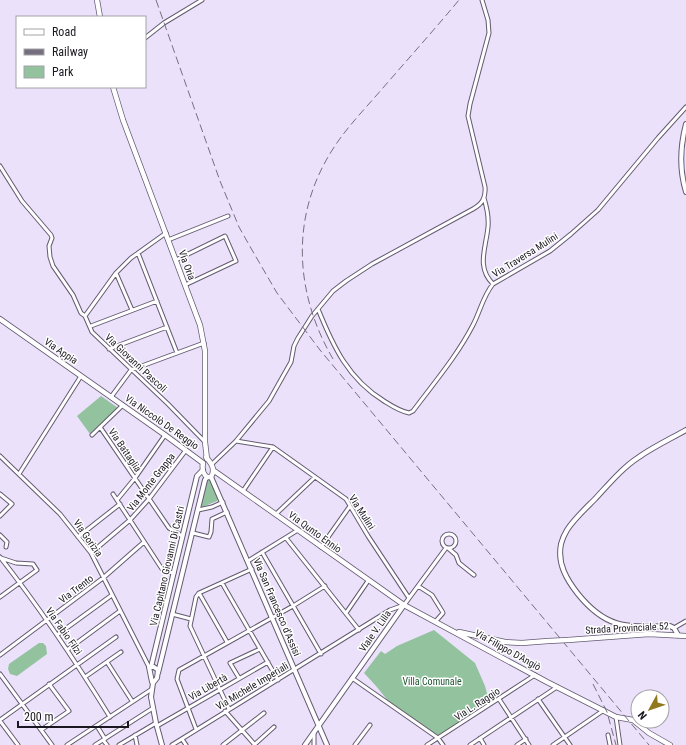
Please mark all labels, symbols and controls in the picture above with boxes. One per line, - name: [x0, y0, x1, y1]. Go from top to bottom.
- legend: [16, 16, 146, 88]
- text: Road: [52, 25, 76, 39]
- text: Railway: [52, 45, 88, 59]
- text: Park: [52, 65, 74, 79]
- street label: Via Traversa Mulini: [490, 230, 560, 280]
- street label: Via Oria: [177, 248, 198, 282]
- street label: Via Giovanni Pascoli: [103, 332, 169, 394]
- street label: Via Appia: [42, 336, 80, 366]
- street label: Via Niccolò De Reggio: [123, 392, 201, 452]
- street label: Via Battaglia: [106, 426, 144, 474]
- street label: Via Monte Grappa: [125, 451, 177, 513]
- street label: Via Mulini: [347, 493, 377, 531]
- street label: Via Capitano Giovanni Di Castri: [148, 505, 186, 627]
- street label: Via Qunto Ennio: [286, 509, 344, 555]
- street label: Via Gorizia: [71, 517, 105, 559]
- street label: Via San Francesco d'Assisi: [251, 556, 303, 658]
- street label: Via Trento: [57, 573, 95, 605]
- street label: Via Fabio Filzi: [44, 605, 84, 657]
- street label: Viale V. Lilla: [357, 608, 393, 654]
- street label: Strada Provinciale 52: [585, 620, 669, 636]
- street label: Via Filippo D'Angiò: [473, 627, 543, 673]
- street label: Via Michele Imperiali: [214, 660, 290, 712]
- street label: Via Libertà: [187, 671, 229, 702]
- park label: Villa Comunale: [402, 676, 462, 687]
- street label: Via L. Raggio: [452, 685, 502, 723]
- north arrow: [630, 689, 670, 729]
- scale bar: [18, 703, 128, 729]
- text: N: [635, 708, 650, 722]
- text: 200 m: [24, 710, 54, 724]

